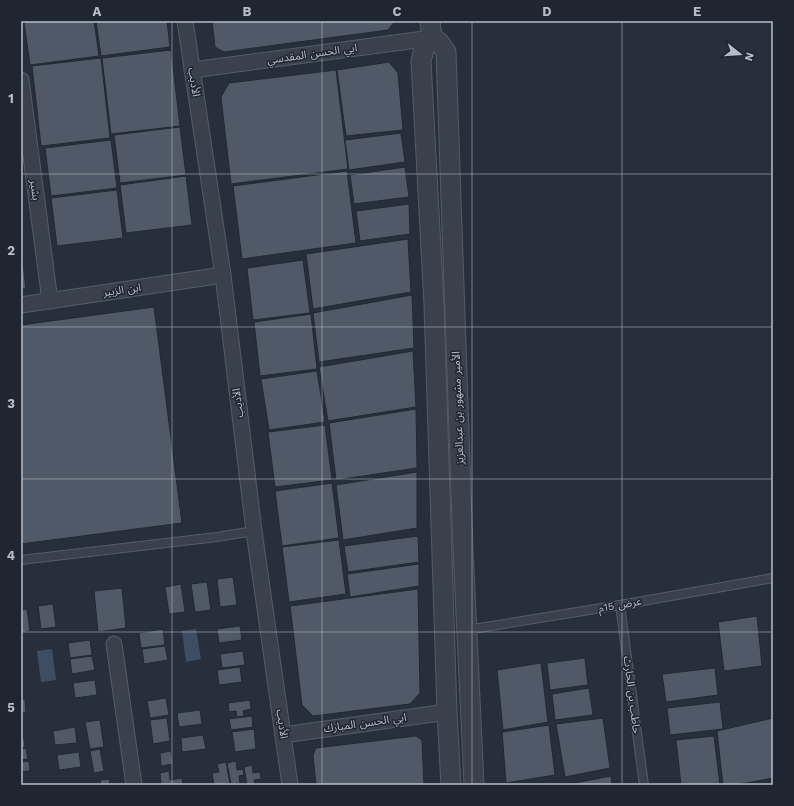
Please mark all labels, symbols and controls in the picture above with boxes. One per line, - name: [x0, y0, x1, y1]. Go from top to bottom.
- text: A: [93, 4, 102, 19]
- text: B: [243, 4, 252, 19]
- text: C: [393, 4, 402, 19]
- text: D: [542, 4, 552, 19]
- text: E: [693, 4, 701, 19]
- north arrow: [720, 34, 760, 74]
- street label: ابي الحسن المقدسي: [266, 41, 358, 69]
- text: N: [742, 51, 756, 63]
- street label: الأديب: [185, 66, 203, 98]
- text: 1: [8, 91, 14, 106]
- street label: بشير: [27, 178, 43, 201]
- text: 2: [7, 243, 15, 258]
- street label: ابن الزبير: [101, 281, 142, 299]
- street label: الأمير مشهور بن عبدالعزيز: [450, 351, 467, 466]
- street label: الأديب: [230, 387, 247, 418]
- text: 3: [7, 396, 15, 411]
- text: 4: [7, 548, 16, 563]
- street label: عرض 15م: [597, 595, 643, 616]
- street label: حاطب بن الحارث: [621, 655, 643, 735]
- text: 5: [7, 700, 15, 715]
- street label: الأديب: [273, 708, 290, 740]
- street label: ابي الحسن المبارك: [323, 711, 408, 738]

